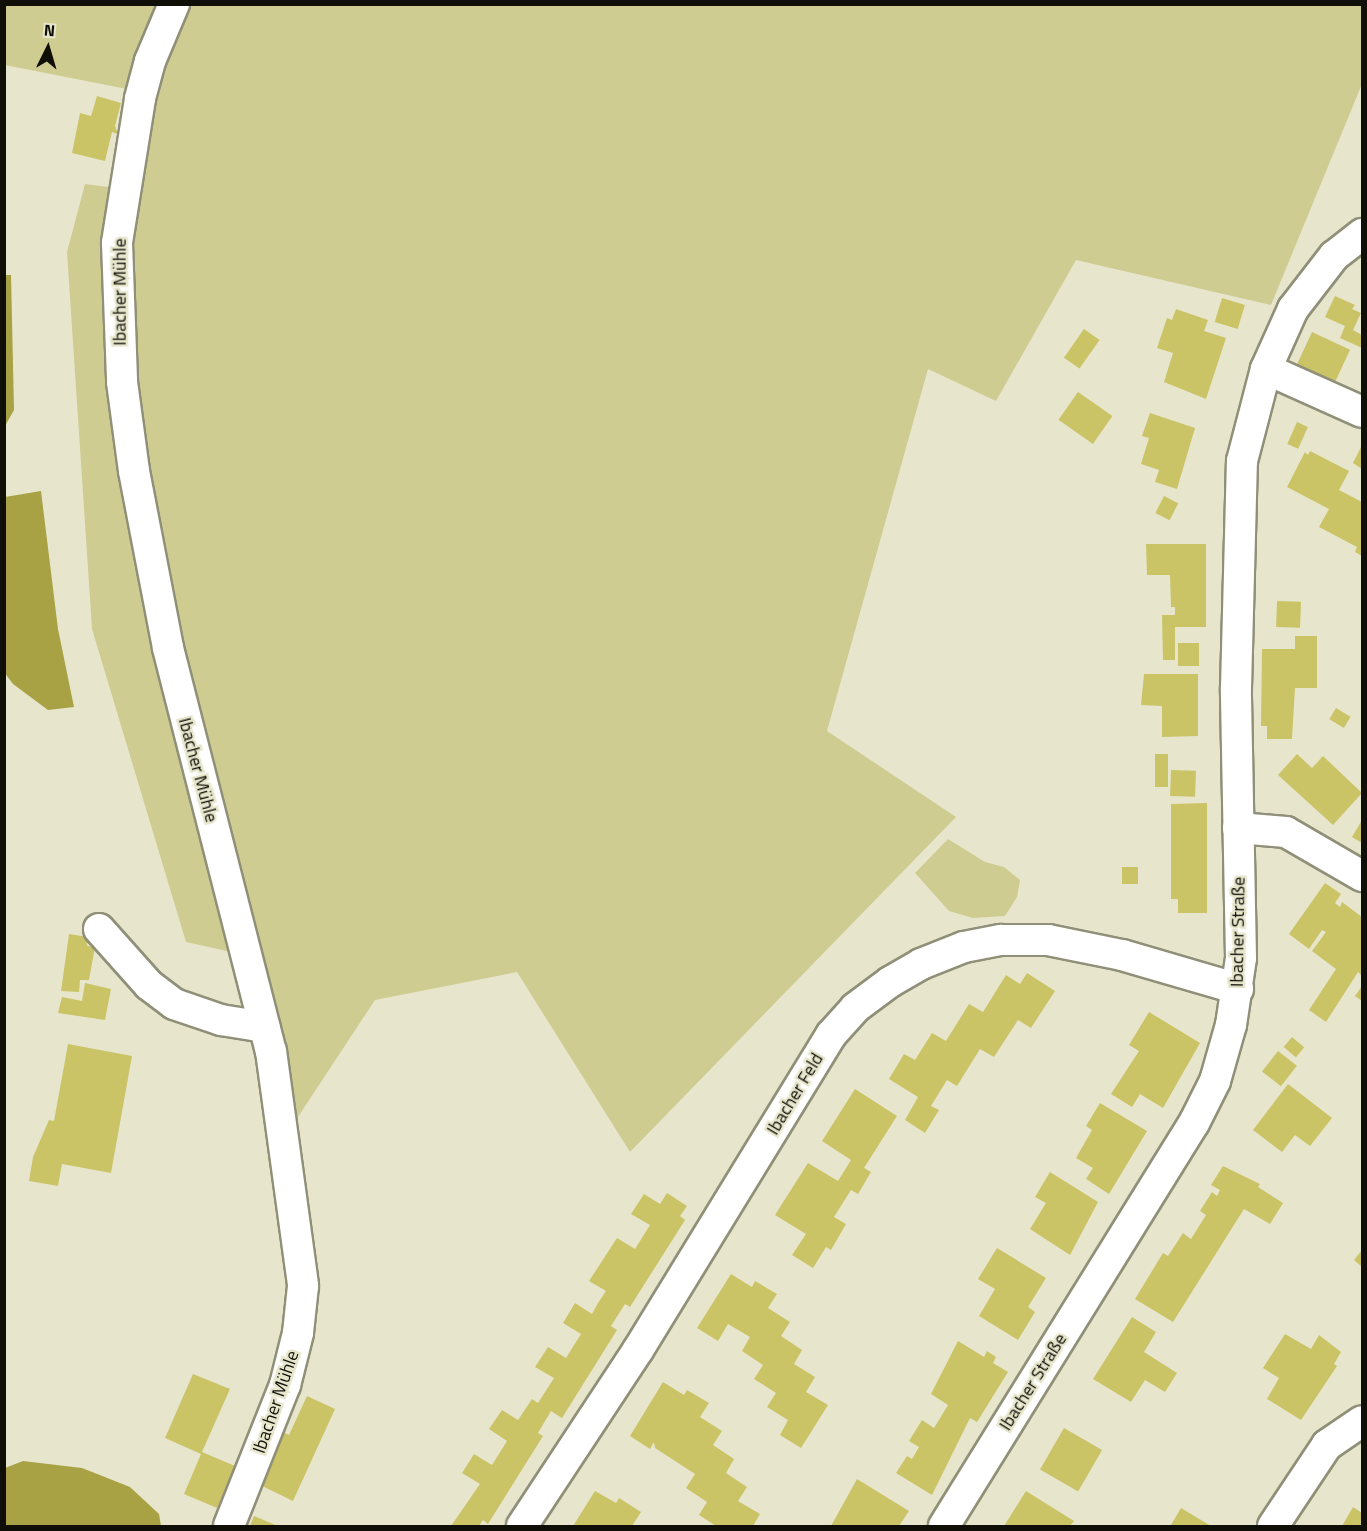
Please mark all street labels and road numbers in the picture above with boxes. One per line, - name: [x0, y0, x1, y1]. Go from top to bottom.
- street label: Ibacher Mühle: [109, 238, 131, 346]
- street label: Ibacher Mühle: [174, 715, 222, 825]
- street label: Ibacher Straße: [1226, 877, 1250, 987]
- street label: Ibacher Feld: [762, 1049, 828, 1139]
- street label: Ibacher Straße: [995, 1330, 1071, 1434]
- street label: Ibacher Mühle: [248, 1348, 304, 1456]

